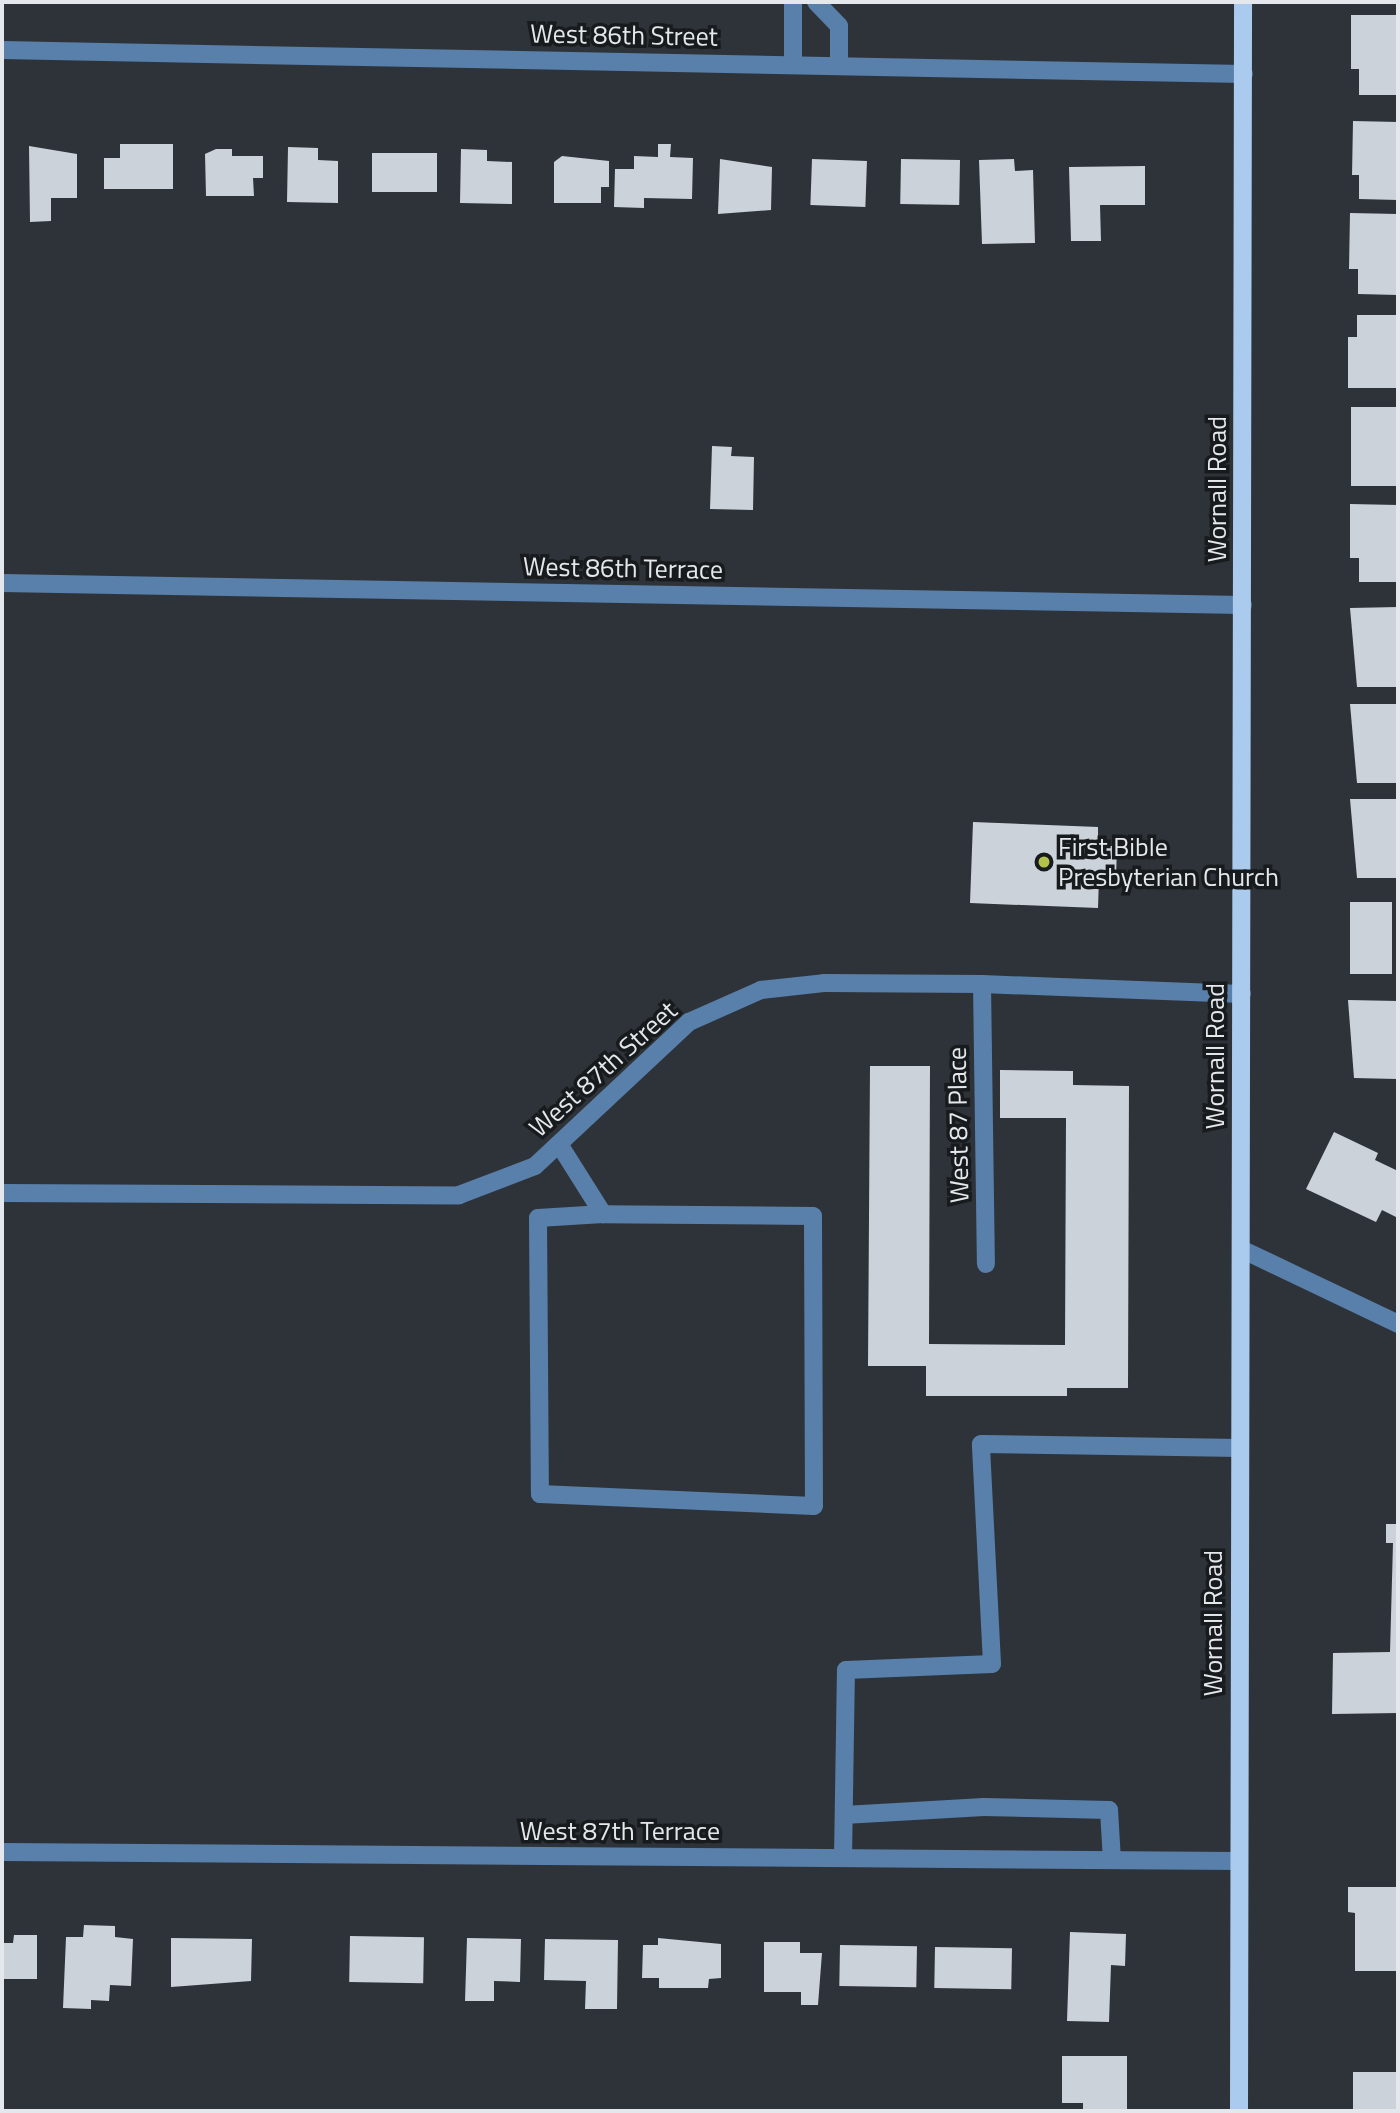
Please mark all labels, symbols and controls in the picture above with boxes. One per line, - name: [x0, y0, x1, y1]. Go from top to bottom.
- street label: West 86th Street: [530, 18, 718, 52]
- street label: Wornall Road: [1201, 416, 1233, 562]
- street label: West 86th Terrace: [523, 551, 723, 585]
- place label: First Bible Presbyterian Church: [1058, 831, 1279, 892]
- marker: First Bible Presbyterian Church: [1036, 854, 1052, 870]
- street label: Wornall Road: [1199, 983, 1231, 1129]
- street label: West 87th Street: [523, 995, 683, 1143]
- street label: West 87 Place: [941, 1047, 975, 1203]
- street label: Wornall Road: [1197, 1550, 1229, 1696]
- street label: West 87th Terrace: [520, 1815, 720, 1847]

